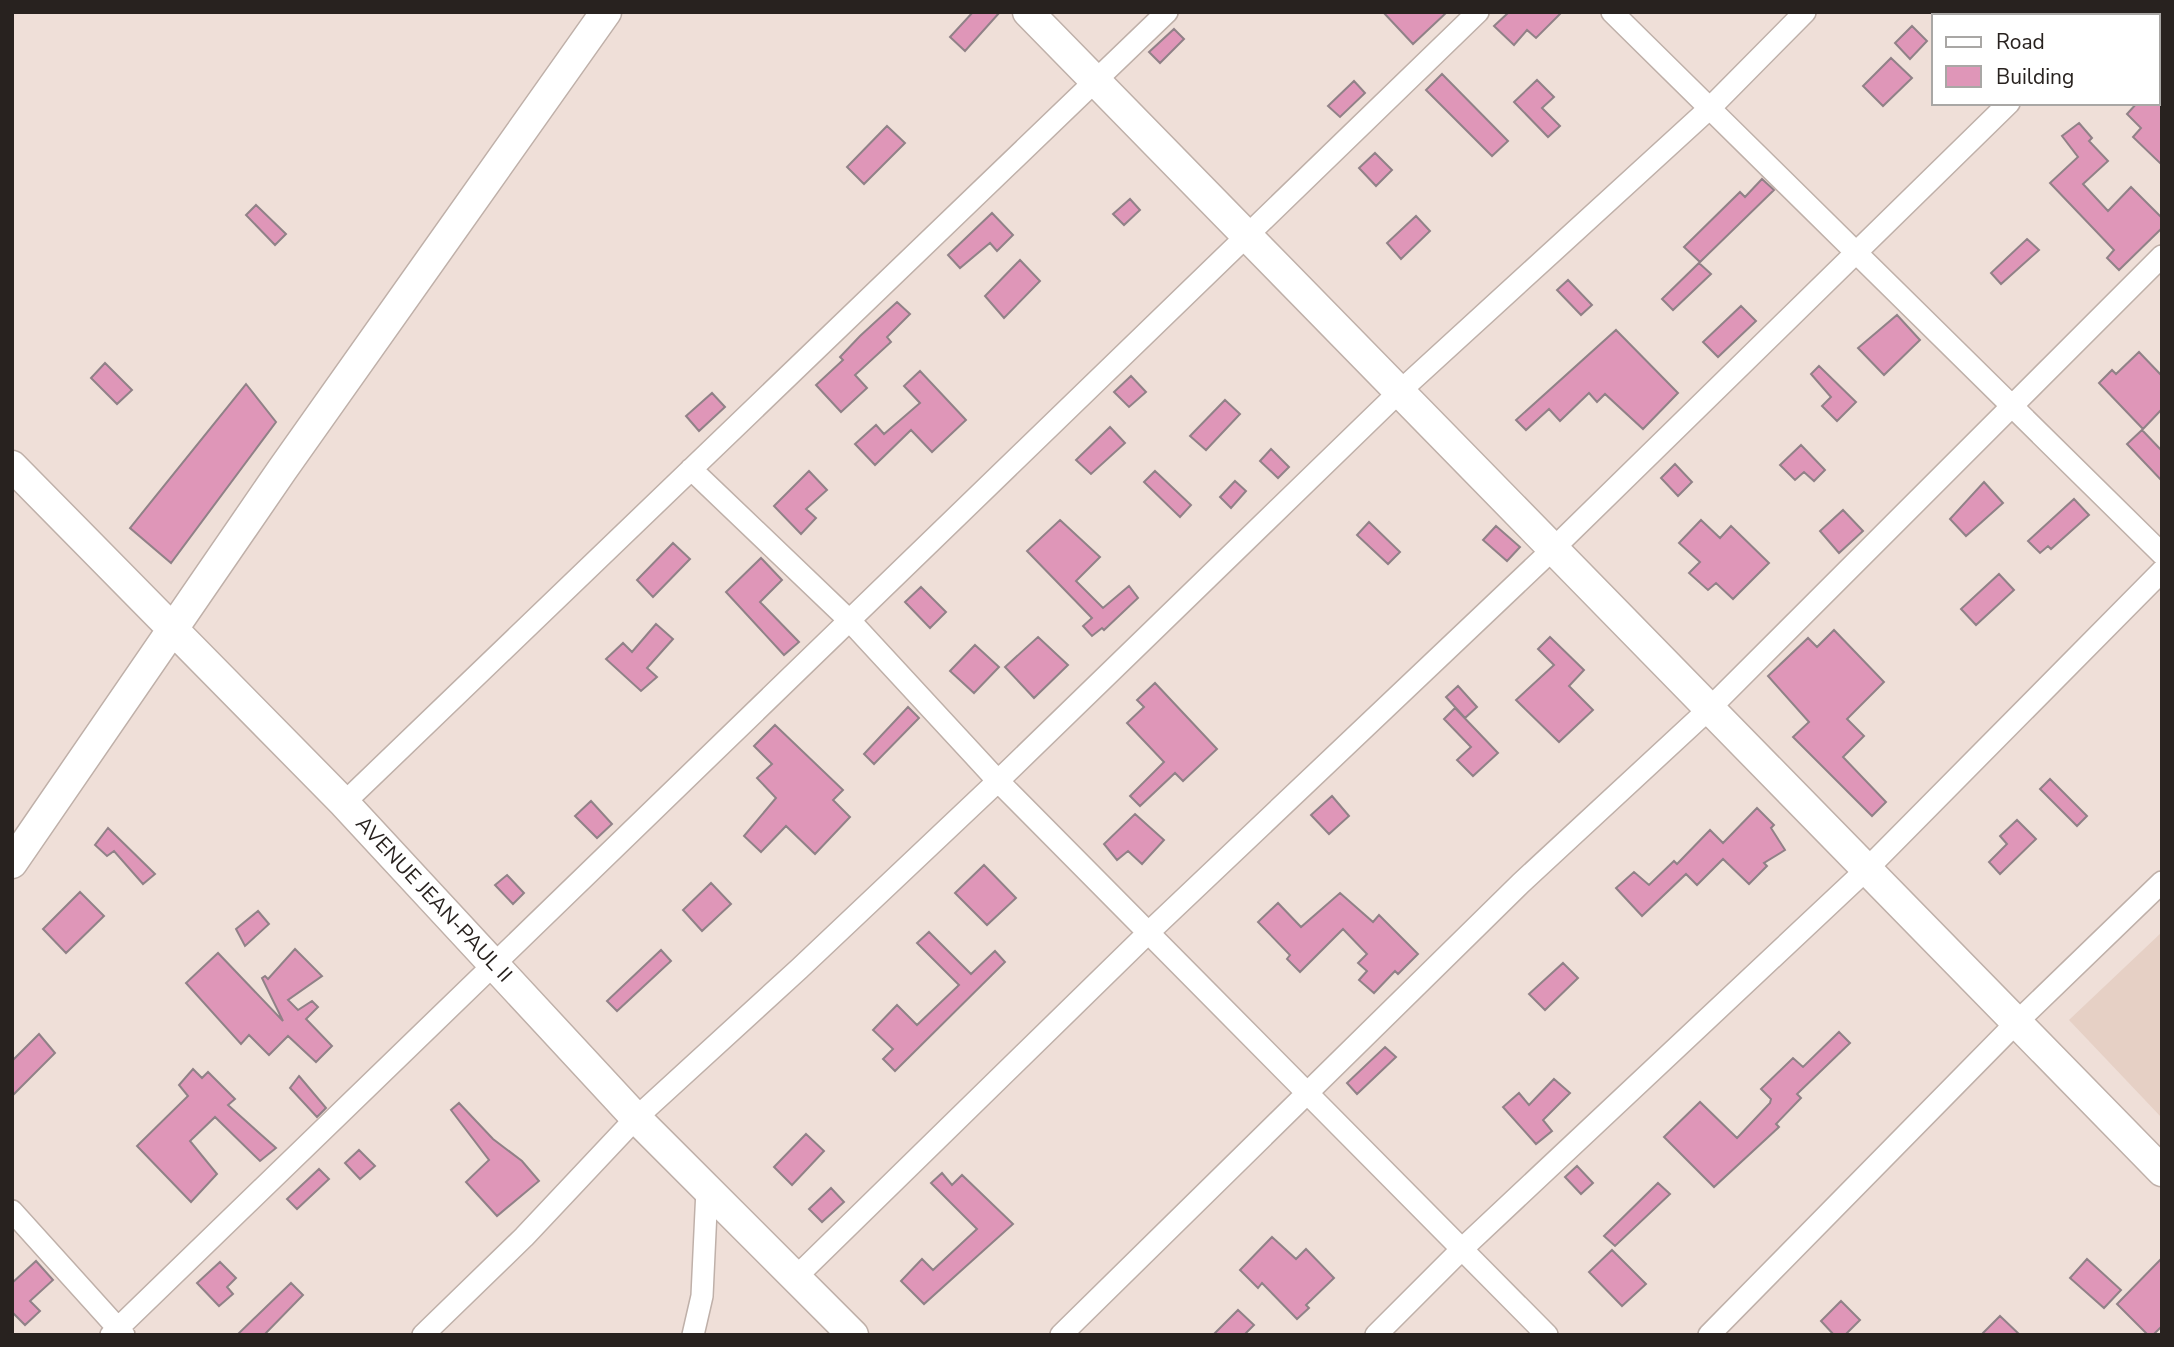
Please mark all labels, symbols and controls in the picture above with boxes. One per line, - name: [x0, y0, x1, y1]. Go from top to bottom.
- legend: [1932, 14, 2160, 105]
- text: Road: [1996, 28, 2045, 56]
- text: Building: [1996, 63, 2074, 91]
- street label: AVENUE JEAN-PAUL II: [350, 810, 518, 988]

